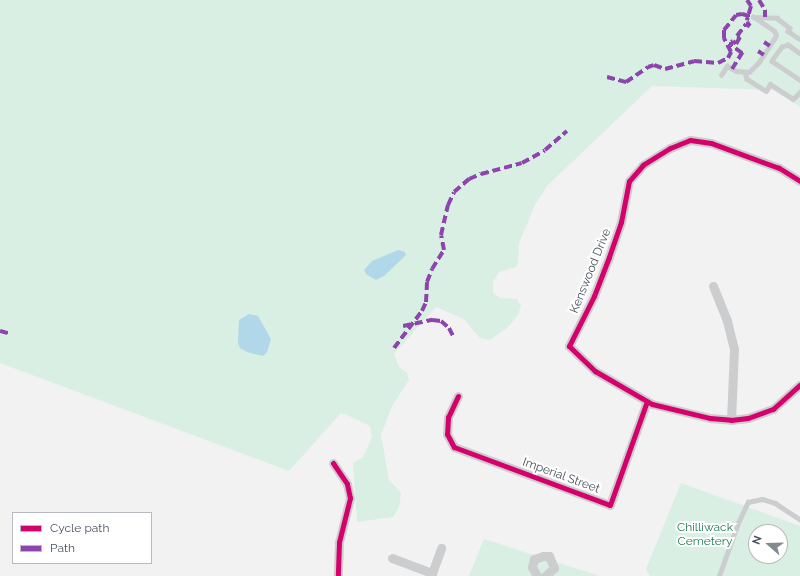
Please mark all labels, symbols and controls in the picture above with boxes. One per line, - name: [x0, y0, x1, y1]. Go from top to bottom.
- street label: Kenswood Drive: [567, 227, 615, 315]
- street label: Imperial Street: [520, 455, 602, 497]
- legend: [12, 512, 152, 564]
- text: Cycle path: [50, 521, 109, 535]
- park label: Chilliwack Cemetery: [677, 521, 733, 549]
- north arrow: [748, 524, 788, 564]
- text: N: [750, 534, 765, 546]
- text: Path: [50, 541, 75, 555]

